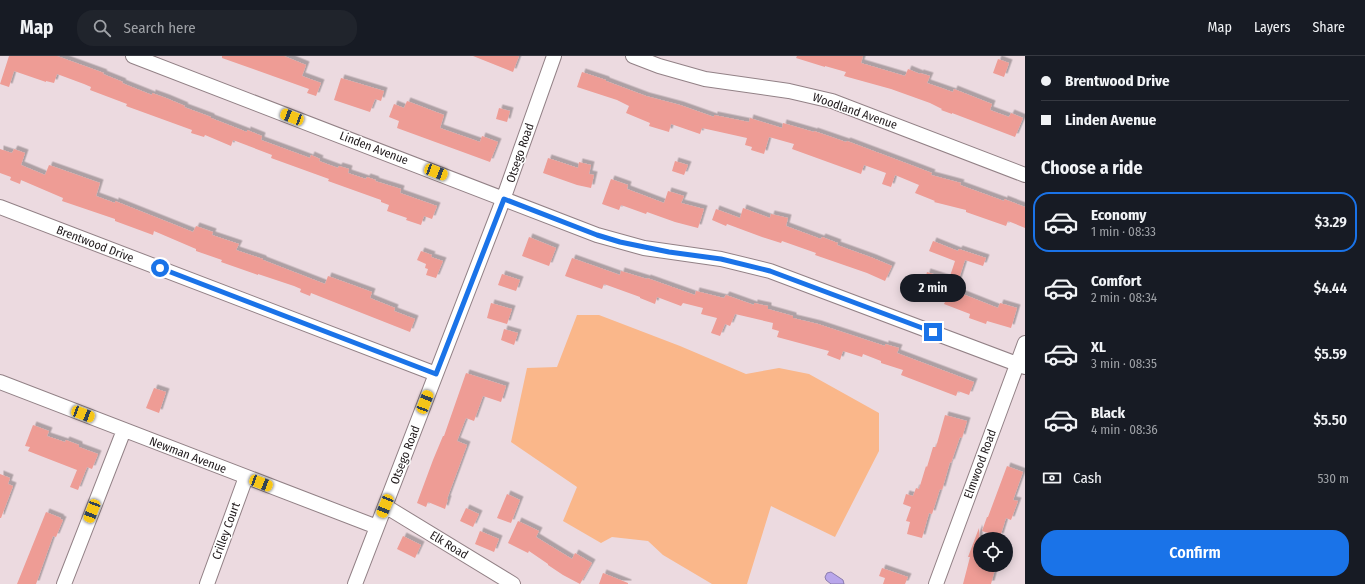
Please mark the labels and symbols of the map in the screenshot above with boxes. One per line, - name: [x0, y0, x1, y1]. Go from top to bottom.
- street label: Woodland Avenue: [811, 90, 899, 132]
- car: [279, 107, 305, 127]
- street label: Otsego Road: [503, 121, 537, 185]
- street label: Linden Avenue: [338, 129, 410, 168]
- car: [423, 162, 449, 182]
- street label: Brentwood Drive: [54, 223, 136, 265]
- route start: [151, 259, 169, 277]
- callout: 2 min: [900, 274, 966, 302]
- route end: [924, 323, 942, 341]
- car: [415, 389, 435, 415]
- car: [70, 404, 96, 424]
- street label: Otsego Road: [387, 424, 423, 486]
- street label: Elmwood Road: [961, 428, 999, 500]
- street label: Newman Avenue: [147, 434, 229, 476]
- car: [248, 473, 274, 493]
- car: [375, 493, 395, 519]
- car: [82, 498, 102, 524]
- street label: Crilley Court: [209, 500, 243, 562]
- street label: Elk Road: [427, 528, 471, 562]

